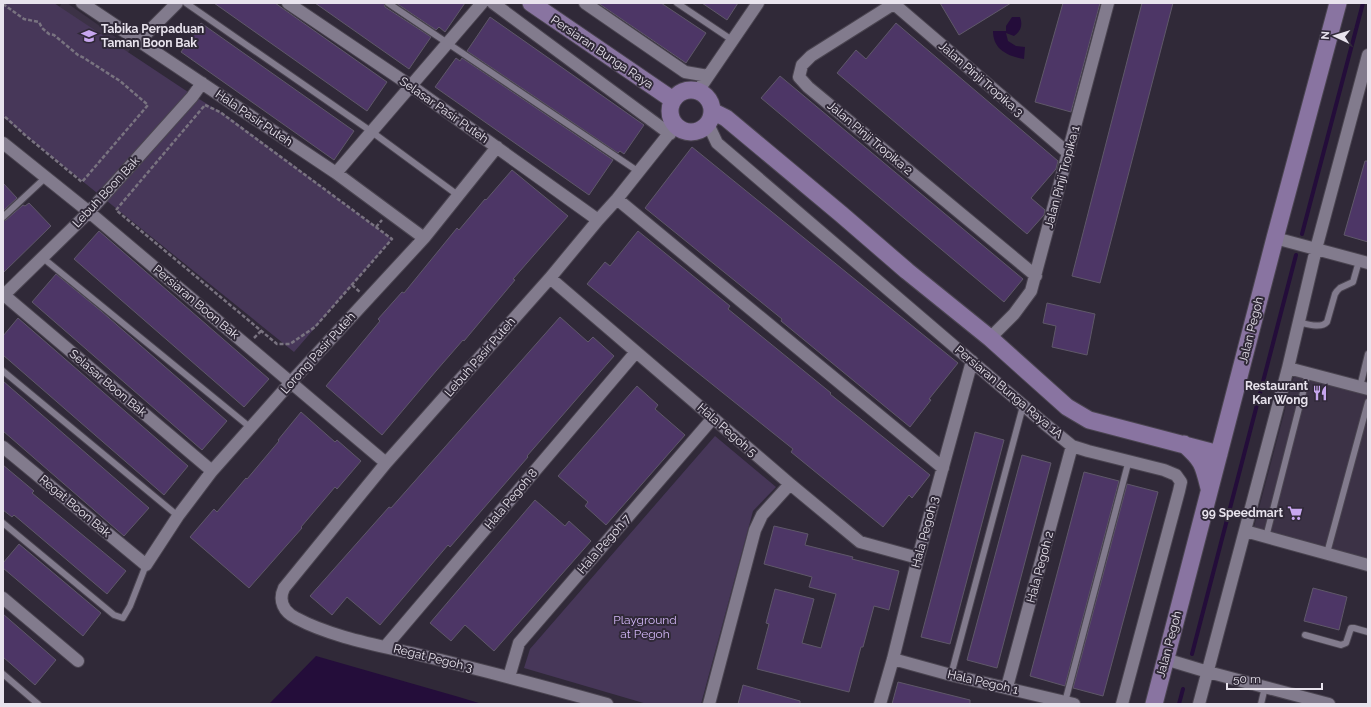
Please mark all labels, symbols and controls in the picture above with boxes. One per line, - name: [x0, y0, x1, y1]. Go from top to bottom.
- street label: Persiaran Bunga Raya: [548, 13, 656, 91]
- north arrow: [1315, 16, 1355, 56]
- place label: Tabika Perpaduan Taman Boon Bak: [101, 22, 204, 50]
- school or university icon: Tabika Perpaduan Taman Boon Bak: [80, 27, 98, 45]
- text: N: [1319, 31, 1332, 40]
- street label: Jalan Pinji Tropika 3: [936, 39, 1026, 119]
- street label: Selasar Pasir Puteh: [397, 74, 491, 146]
- street label: Hala Pasir Puteh: [213, 87, 295, 149]
- street label: Jalan Pinji Tropika 2: [825, 98, 915, 178]
- street label: Jalan Pinji Tropika 1: [1042, 124, 1082, 230]
- street label: Lebuh Boon Bak: [70, 153, 143, 230]
- street label: Persiaran Boon Bak: [150, 262, 242, 342]
- street label: Jalan Pegoh: [1236, 295, 1266, 365]
- street label: Lorong Pasir Puteh: [278, 309, 358, 397]
- street label: Lebuh Pasir Puteh: [442, 315, 518, 399]
- street label: Persiaran Bunga Raya 1A: [952, 343, 1066, 441]
- street label: Selasar Boon Bak: [66, 347, 150, 420]
- place label: Restaurant Kar Wong: [1245, 379, 1308, 407]
- restaurant icon: Restaurant Kar Wong: [1311, 384, 1329, 402]
- street label: Hala Pegoh 5: [695, 401, 760, 460]
- street label: Hala Pegoh 8: [482, 466, 540, 532]
- street label: Regat Boon Bak: [36, 472, 114, 540]
- street label: Hala Pegoh 3: [909, 495, 941, 569]
- supermarket icon: 99 Speedmart: [1286, 504, 1304, 522]
- place label: 99 Speedmart: [1202, 506, 1283, 520]
- street label: Hala Pegoh 7: [575, 511, 634, 576]
- street label: Hala Pegoh 2: [1024, 530, 1056, 604]
- street label: Jalan Pegoh: [1153, 609, 1185, 679]
- park label: Playground at Pegoh: [613, 613, 677, 641]
- street label: Regat Pegoh 3: [392, 641, 474, 675]
- scale bar: [1227, 665, 1322, 691]
- street label: Hala Pegoh 1: [946, 667, 1020, 697]
- text: 50 m: [1233, 672, 1261, 686]

